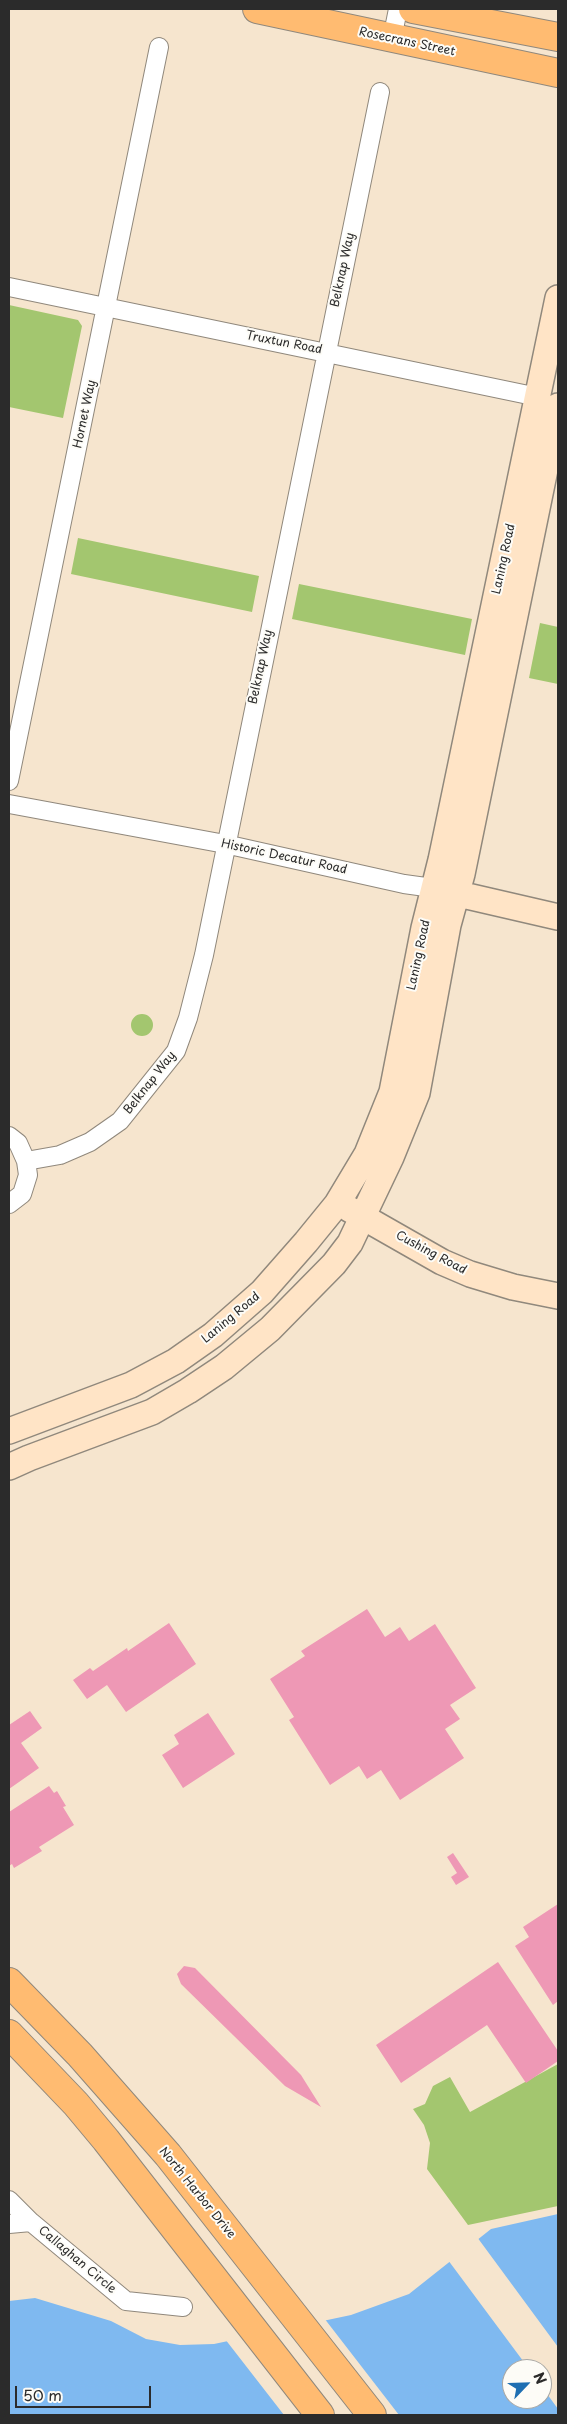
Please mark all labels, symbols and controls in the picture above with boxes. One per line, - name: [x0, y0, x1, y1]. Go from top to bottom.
- street label: Rosecrans Street: [358, 25, 456, 59]
- street label: Belknap Way: [328, 231, 358, 309]
- street label: Truxtun Road: [245, 329, 323, 357]
- street label: Hornet Way: [71, 378, 99, 450]
- street label: Laning Road: [490, 522, 518, 596]
- street label: Belknap Way: [246, 628, 276, 706]
- street label: Historic Decatur Road: [220, 837, 348, 877]
- street label: Laning Road: [405, 918, 433, 992]
- street label: Belknap Way: [121, 1049, 179, 1117]
- street label: Cushing Road: [393, 1228, 469, 1278]
- street label: Laning Road: [199, 1289, 263, 1347]
- street label: North Harbor Drive: [156, 2145, 238, 2241]
- street label: Callaghan Circle: [35, 2223, 119, 2297]
- north arrow: [502, 2359, 552, 2409]
- text: N: [528, 2369, 552, 2387]
- scale bar: [18, 2376, 154, 2408]
- text: 50 m: [23, 2383, 62, 2406]

